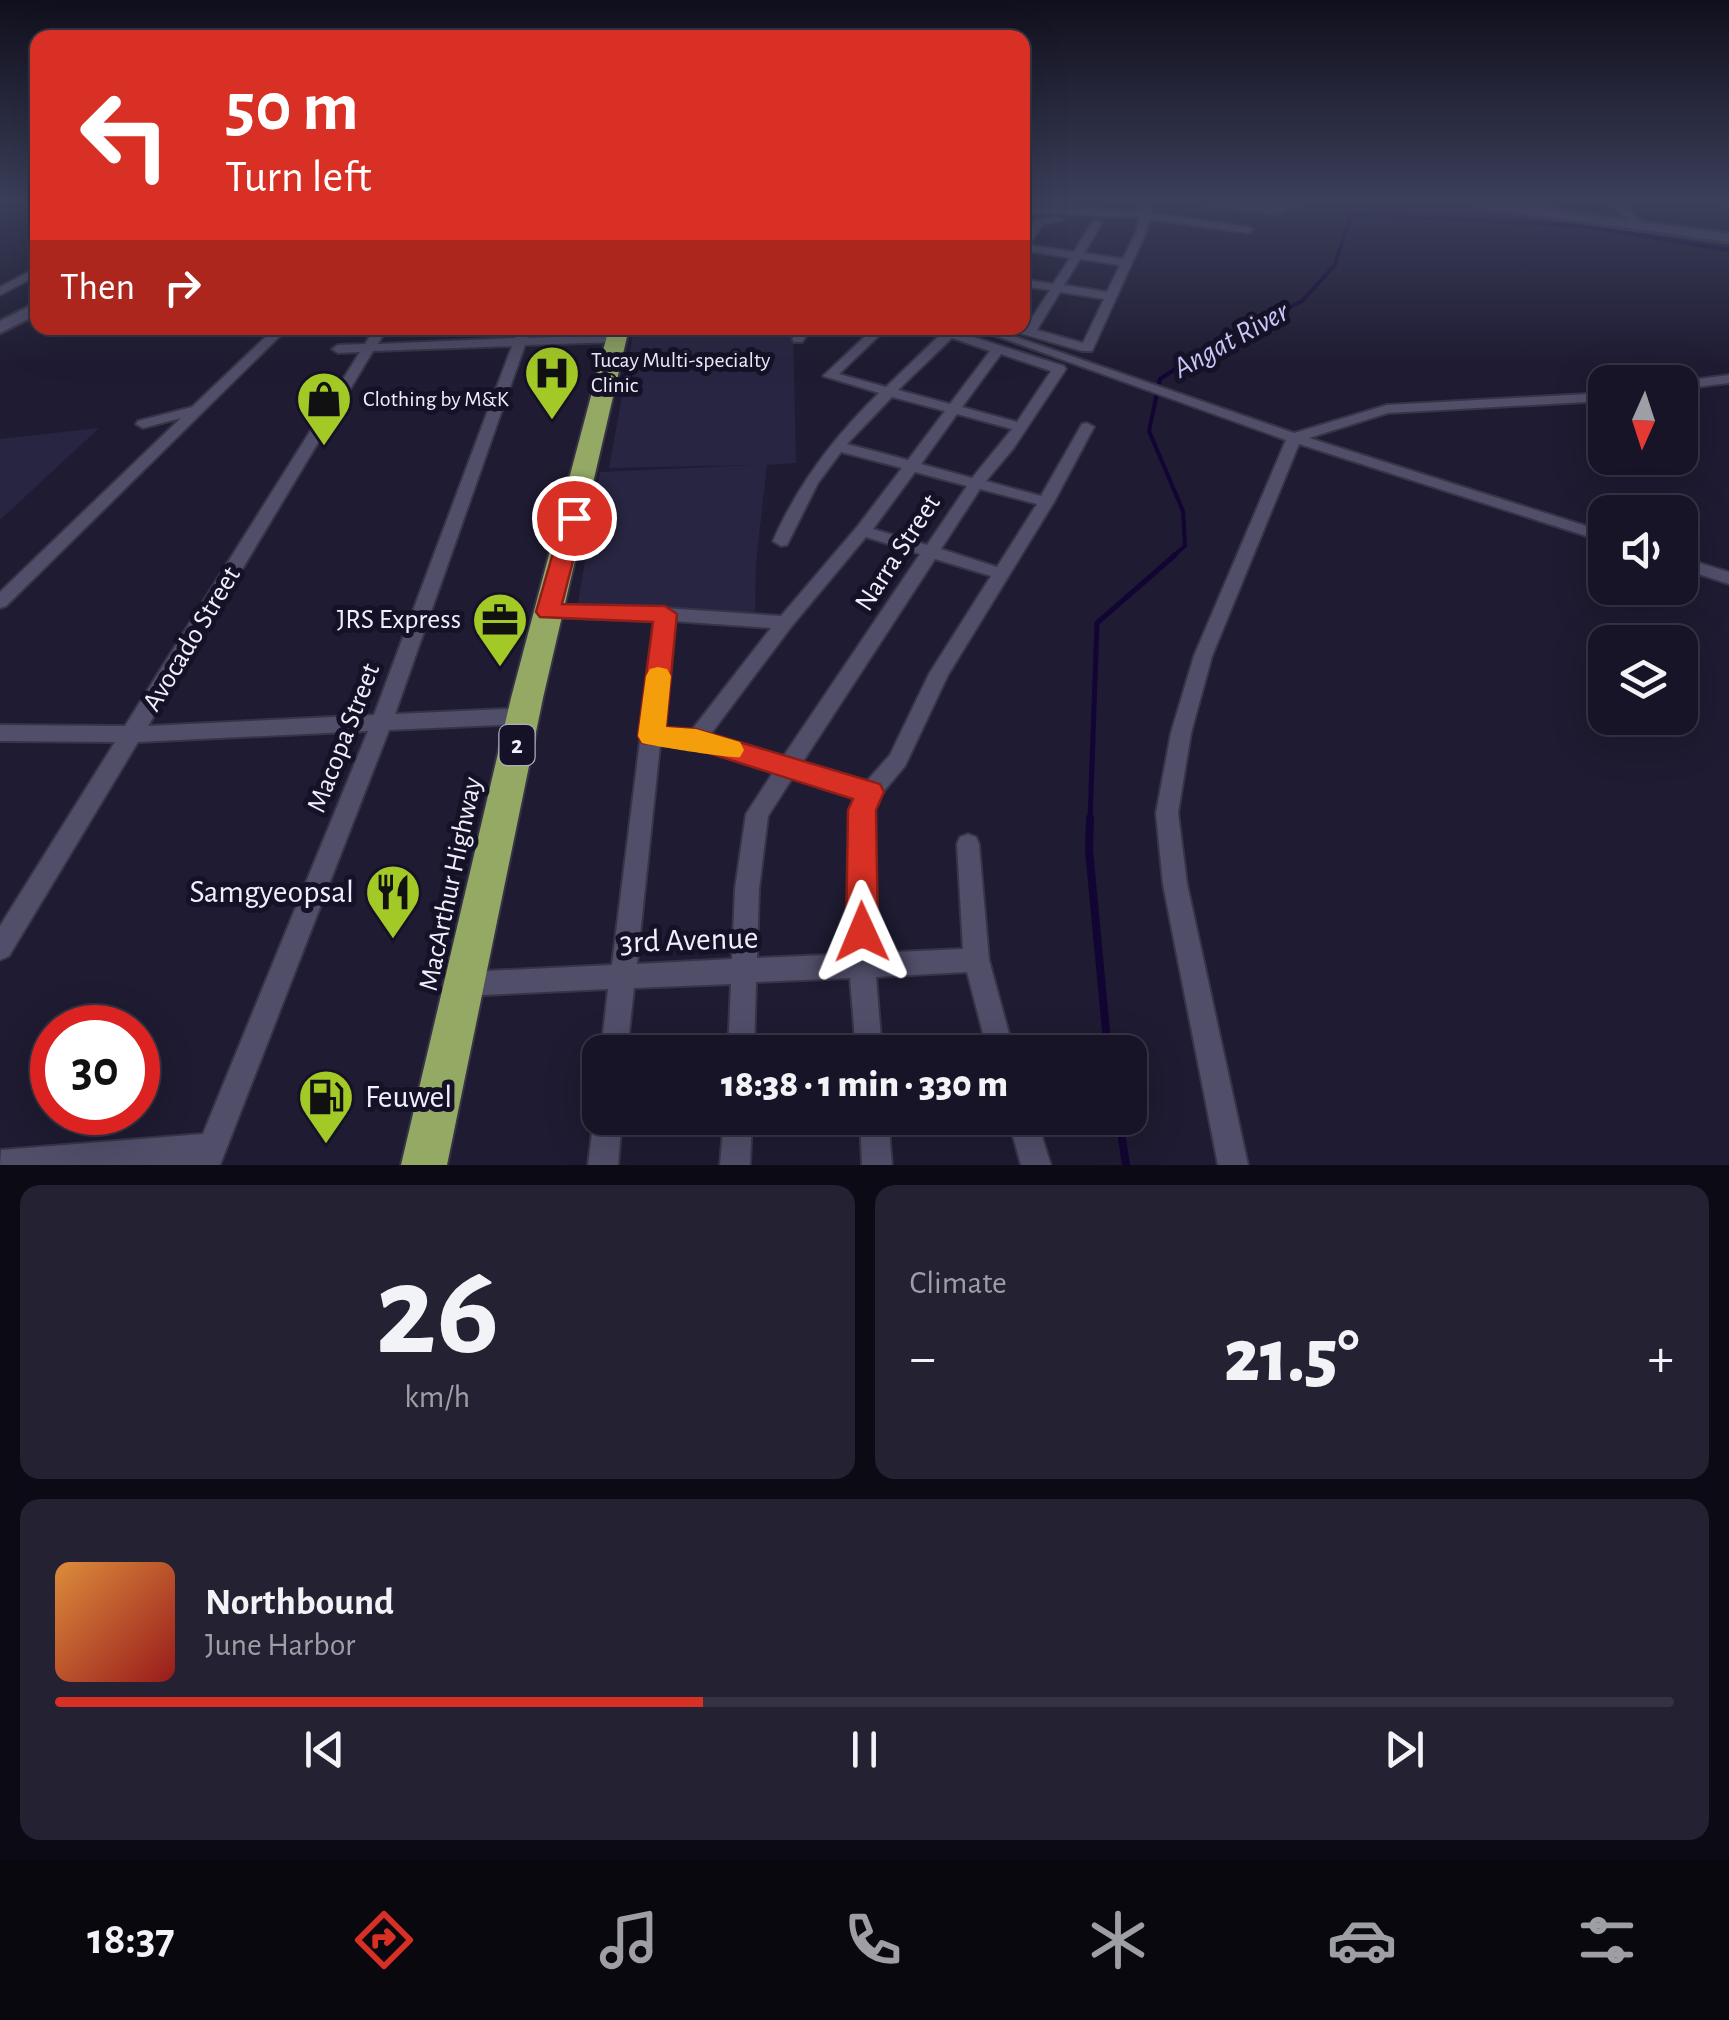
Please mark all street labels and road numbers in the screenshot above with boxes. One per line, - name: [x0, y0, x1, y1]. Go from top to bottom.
- street label: Narra Street: [850, 490, 946, 616]
- street label: Avocado Street: [138, 562, 246, 716]
- street label: Macopa Street: [303, 660, 385, 816]
- road number: 2: [500, 725, 534, 765]
- street label: MacArthur Highway: [415, 774, 487, 994]
- street label: 3rd Avenue: [619, 922, 759, 958]

